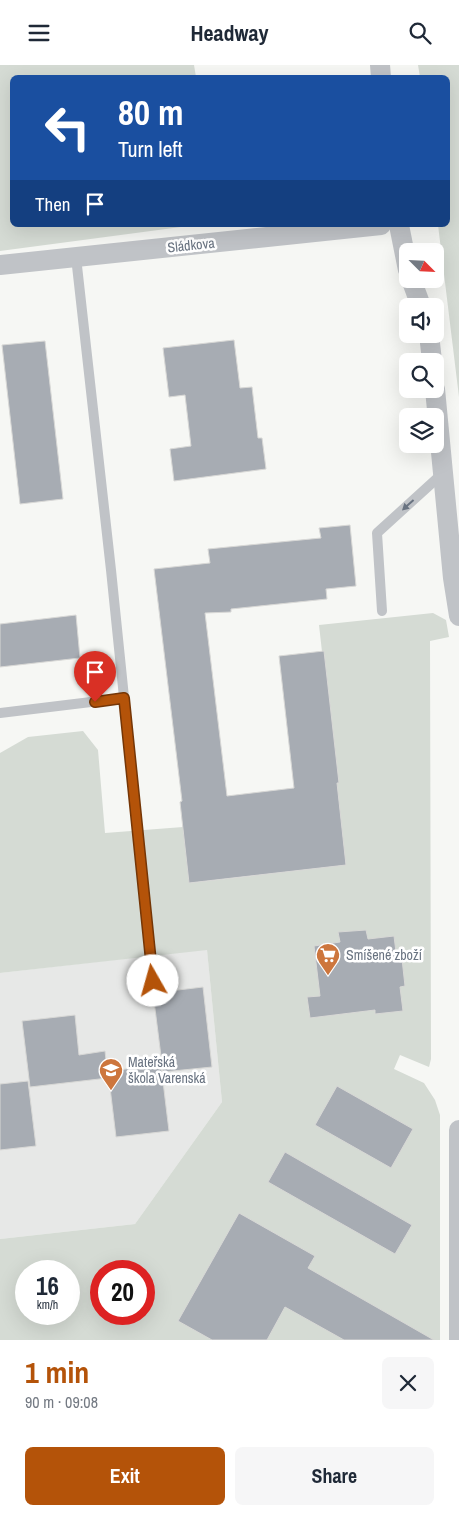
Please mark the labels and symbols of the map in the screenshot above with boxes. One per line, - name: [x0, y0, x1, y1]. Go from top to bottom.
- street label: Sládkova: [167, 234, 216, 256]
- north arrow: [399, 243, 444, 287]
- one-way arrow: [401, 500, 414, 511]
- pin: [74, 651, 116, 702]
- supermarket icon: Smíšené zboží: [315, 942, 341, 976]
- place label: Smíšené zboží: [346, 946, 423, 964]
- position arrow: [126, 954, 178, 1006]
- place label: Mateřská škola Varenská: [128, 1053, 206, 1087]
- school or university icon: Mateřská škola Varenská: [98, 1057, 124, 1091]
- speed limit sign: 20: [90, 1260, 155, 1325]

